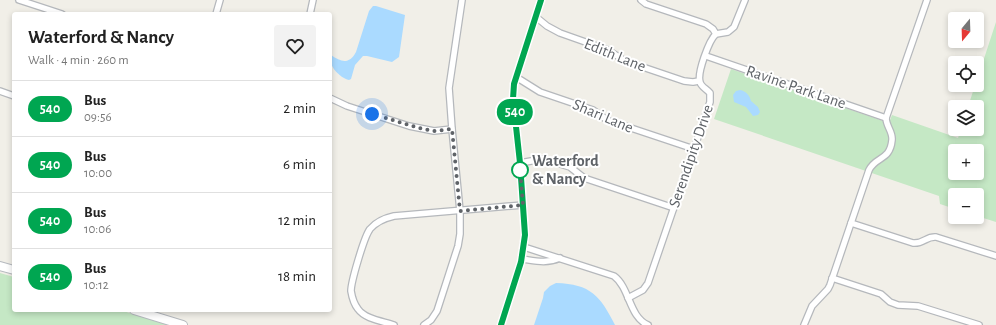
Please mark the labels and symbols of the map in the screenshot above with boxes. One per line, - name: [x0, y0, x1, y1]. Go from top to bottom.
- north arrow: [948, 12, 984, 48]
- street label: Edith Lane: [582, 35, 648, 75]
- street label: Ravine Park Lane: [744, 62, 848, 112]
- street label: Shari Lane: [570, 96, 636, 136]
- line badge: 540: [492, 99, 538, 125]
- street label: Serendipity Drive: [666, 103, 717, 210]
- your location: [362, 104, 382, 124]
- place label: Waterford & Nancy: [532, 153, 599, 188]
- marker: Waterford & Nancy: [511, 161, 529, 179]

